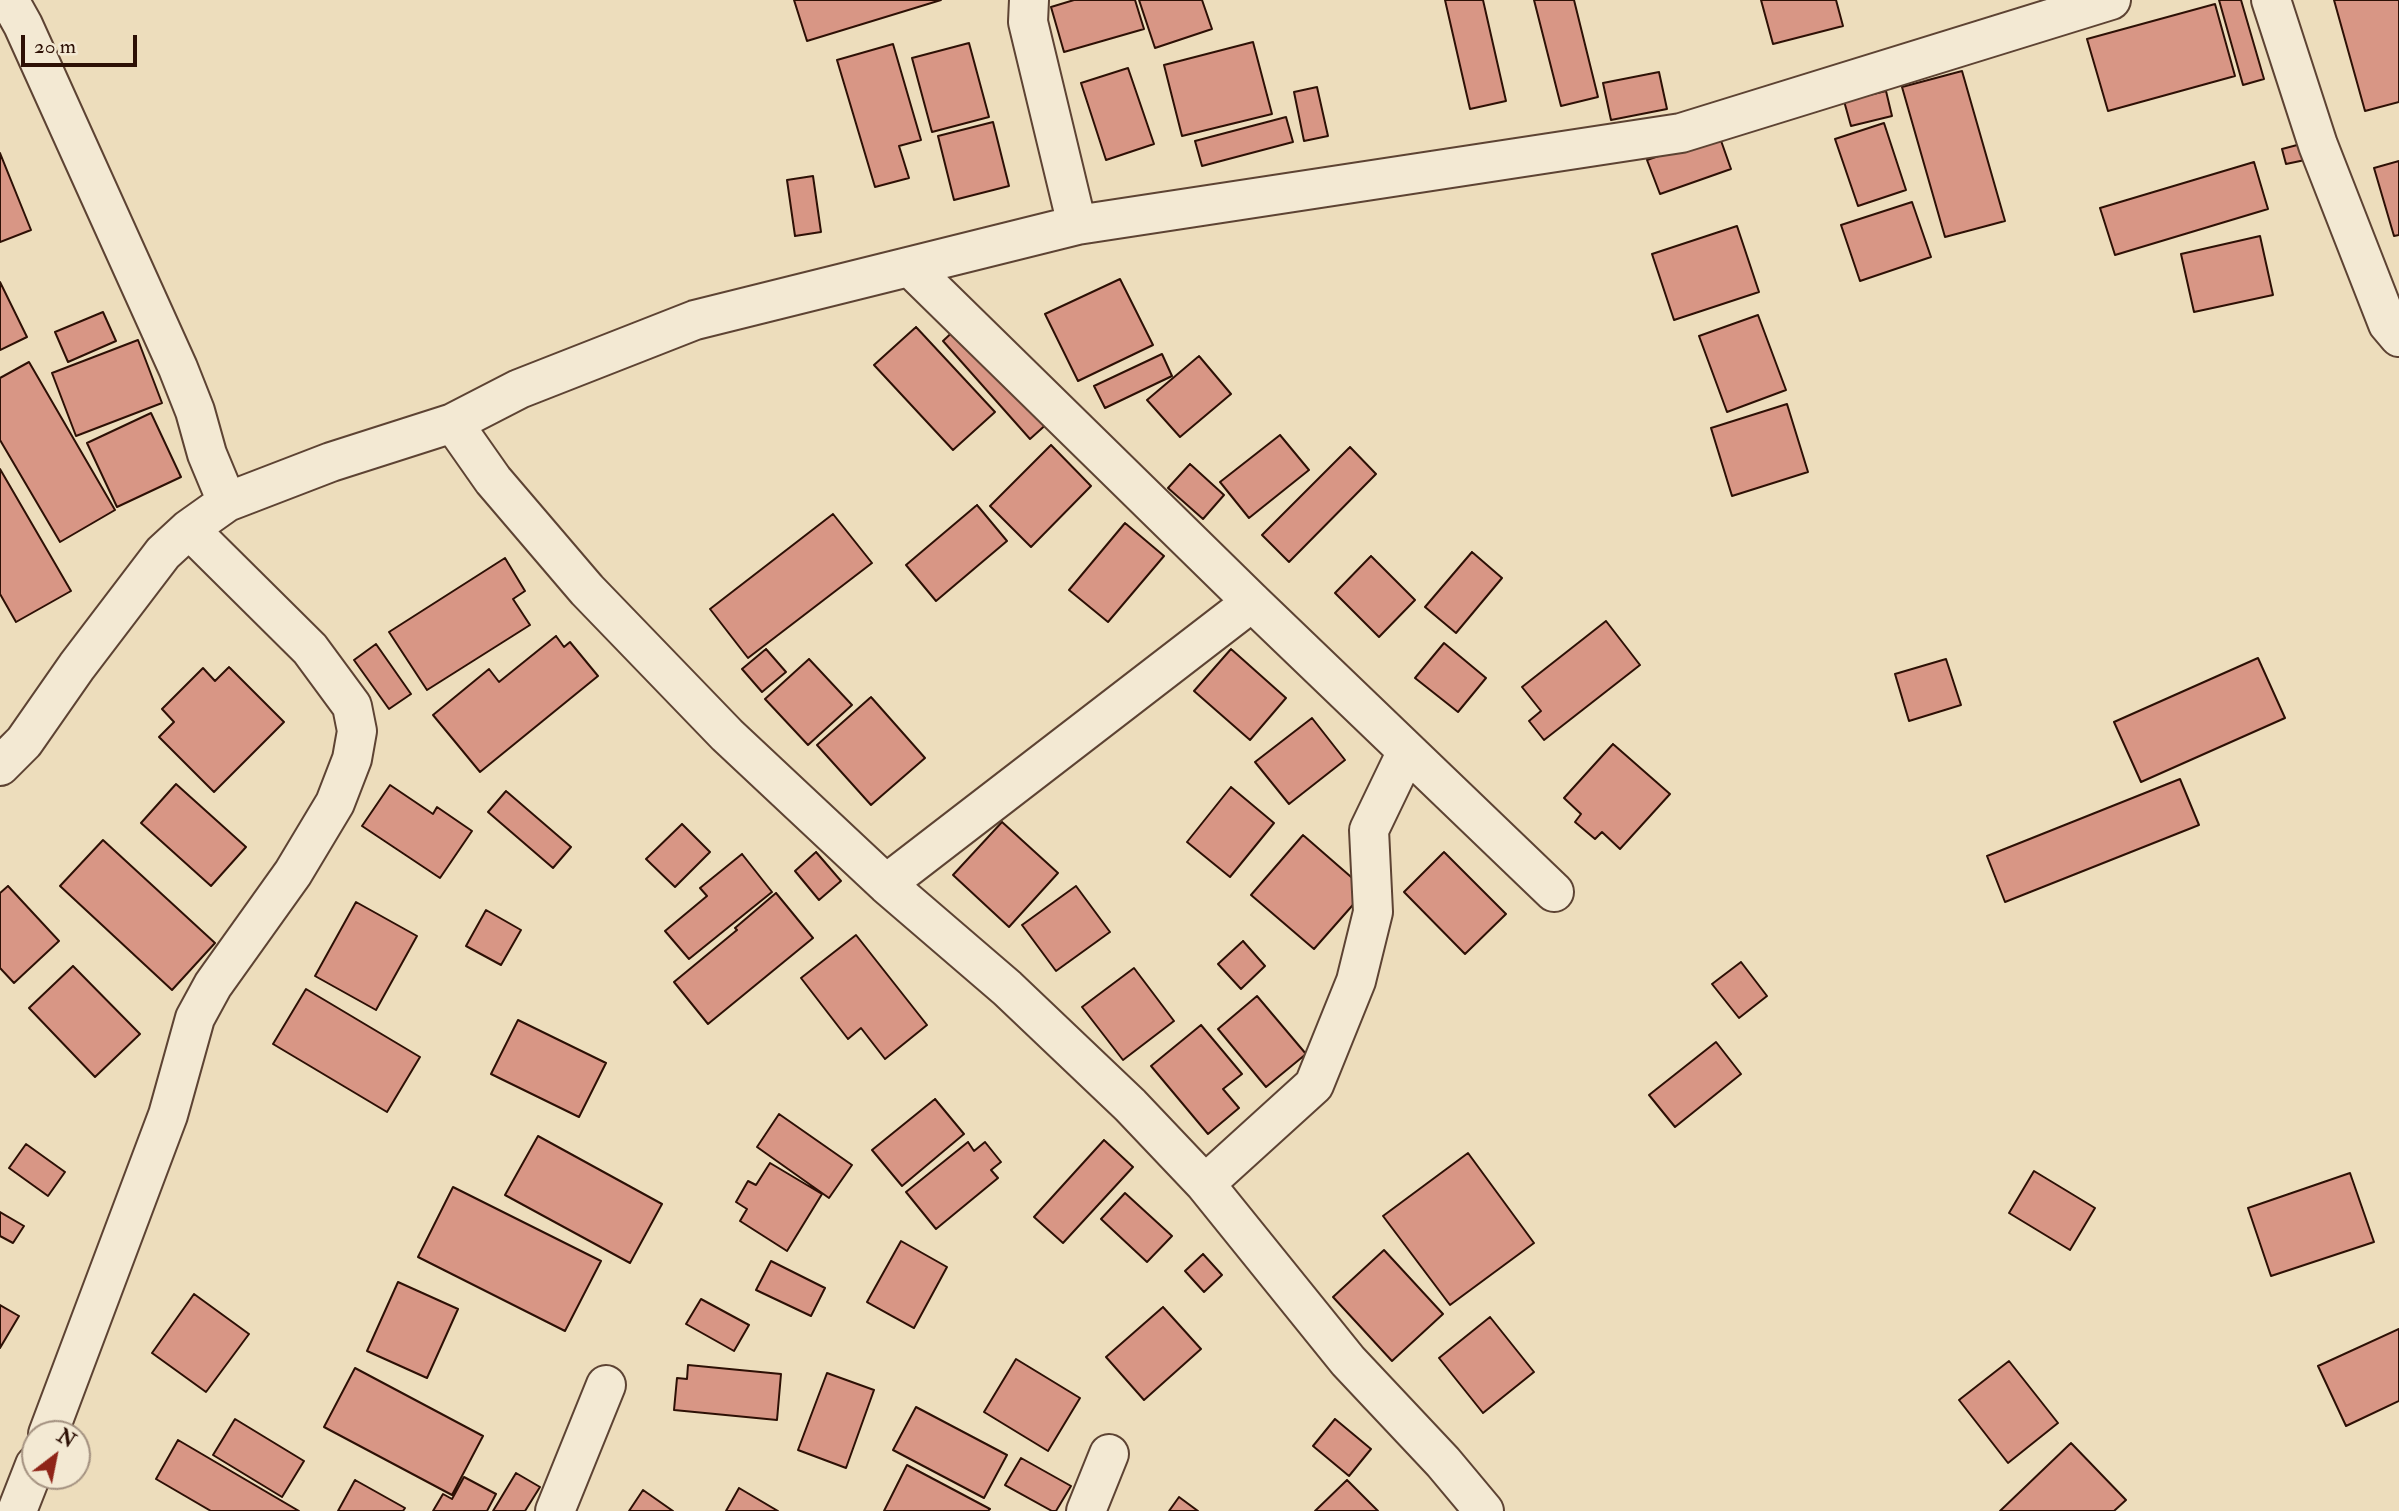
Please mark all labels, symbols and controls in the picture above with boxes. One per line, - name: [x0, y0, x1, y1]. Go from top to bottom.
- scale bar: [24, 21, 140, 65]
- text: 20 m: [34, 33, 76, 60]
- north arrow: [21, 1420, 91, 1490]
- text: N: [52, 1424, 80, 1454]

